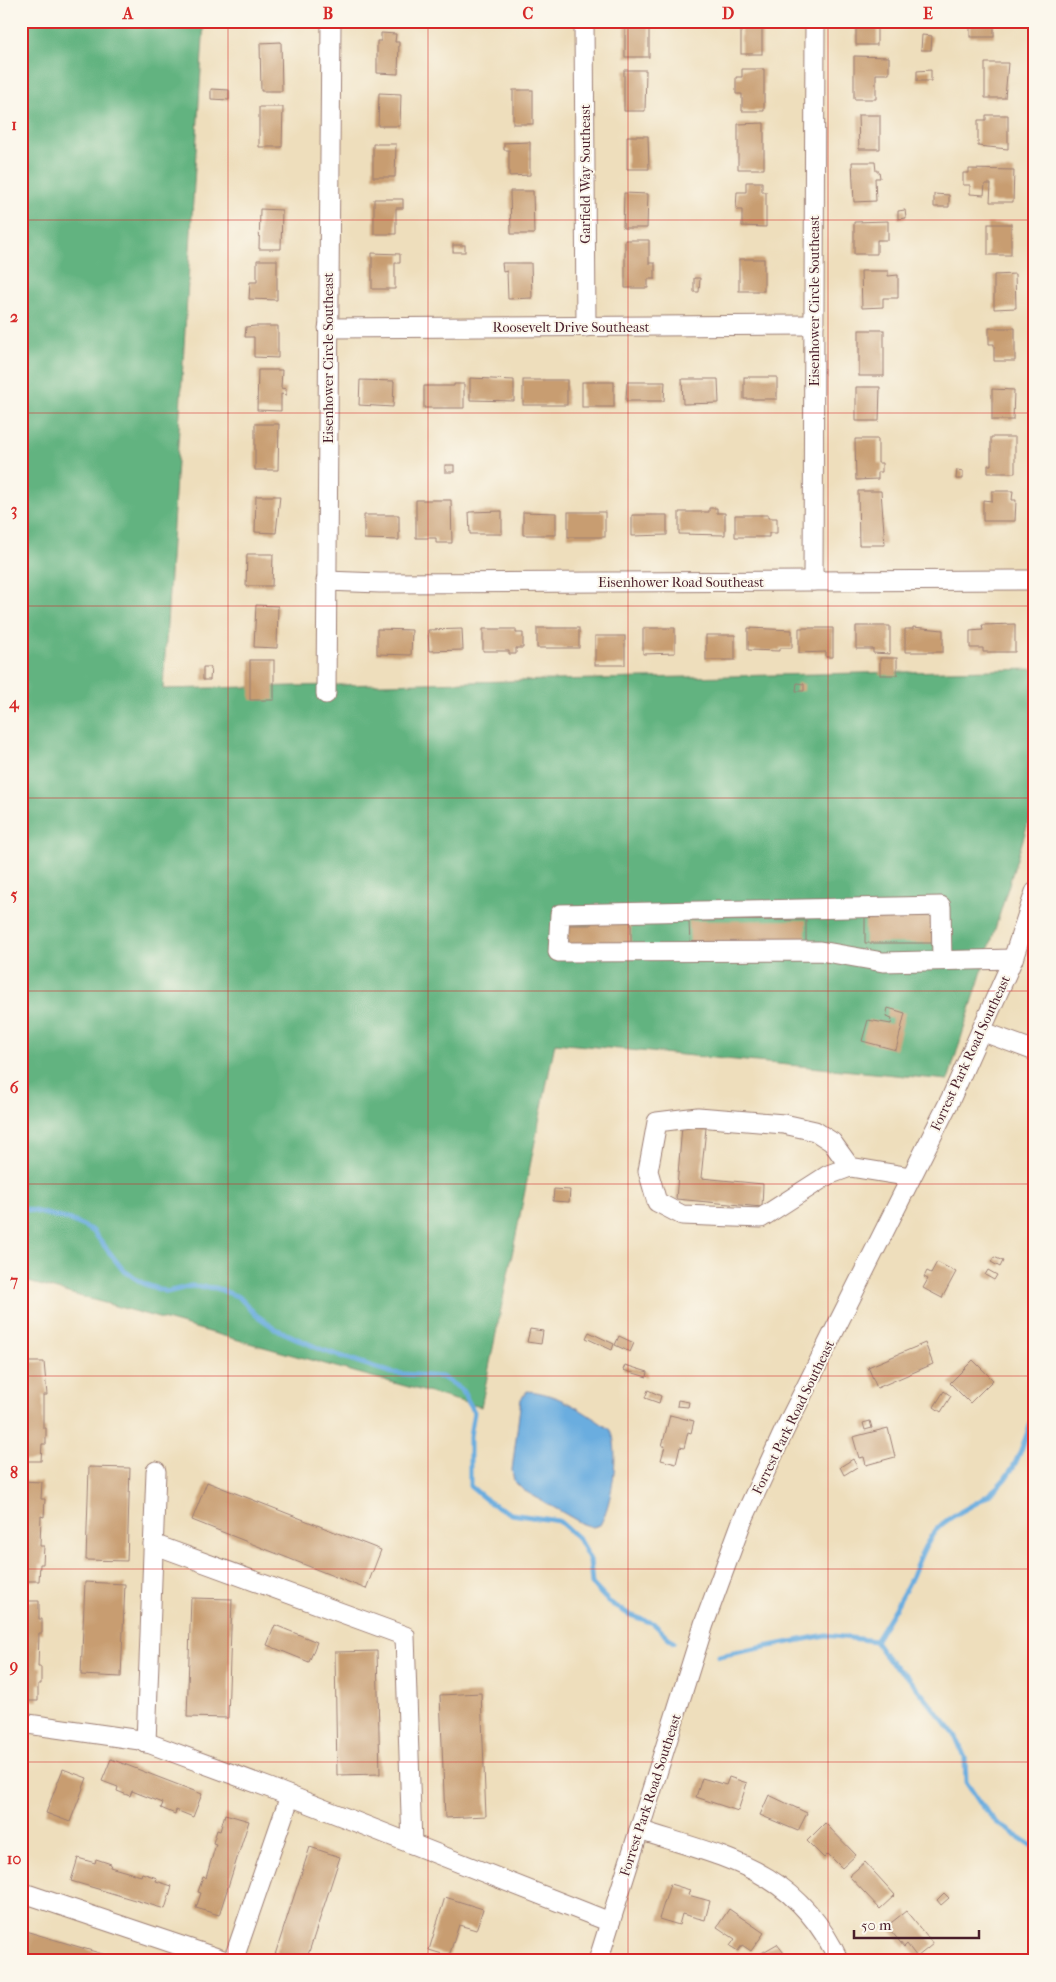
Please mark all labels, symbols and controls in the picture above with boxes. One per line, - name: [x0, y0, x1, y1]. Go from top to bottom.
- text: A: [122, 4, 134, 23]
- text: B: [323, 4, 333, 23]
- text: C: [523, 4, 534, 23]
- text: D: [722, 4, 734, 23]
- text: E: [923, 4, 933, 23]
- street label: Garfield Way Southeast: [577, 104, 594, 244]
- text: 1: [11, 115, 17, 134]
- street label: Eisenhower Circle Southeast: [806, 215, 823, 387]
- street label: Eisenhower Circle Southeast: [320, 272, 337, 444]
- text: 2: [10, 307, 18, 326]
- street label: Roosevelt Drive Southeast: [492, 319, 650, 336]
- text: 3: [11, 500, 17, 520]
- street label: Eisenhower Road Southeast: [598, 574, 764, 591]
- text: 4: [8, 693, 20, 713]
- text: 5: [11, 885, 18, 904]
- street label: Forrest Park Road Southeast: [927, 973, 1014, 1134]
- text: 6: [10, 1078, 19, 1097]
- text: 7: [9, 1271, 18, 1290]
- street label: Forrest Park Road Southeast: [749, 1337, 838, 1497]
- text: 8: [10, 1463, 18, 1482]
- text: 9: [9, 1656, 18, 1676]
- street label: Forrest Park Road Southeast: [616, 1712, 685, 1879]
- text: 10: [7, 1849, 21, 1868]
- scale bar: [854, 1907, 978, 1939]
- text: 50 m: [861, 1916, 892, 1934]

